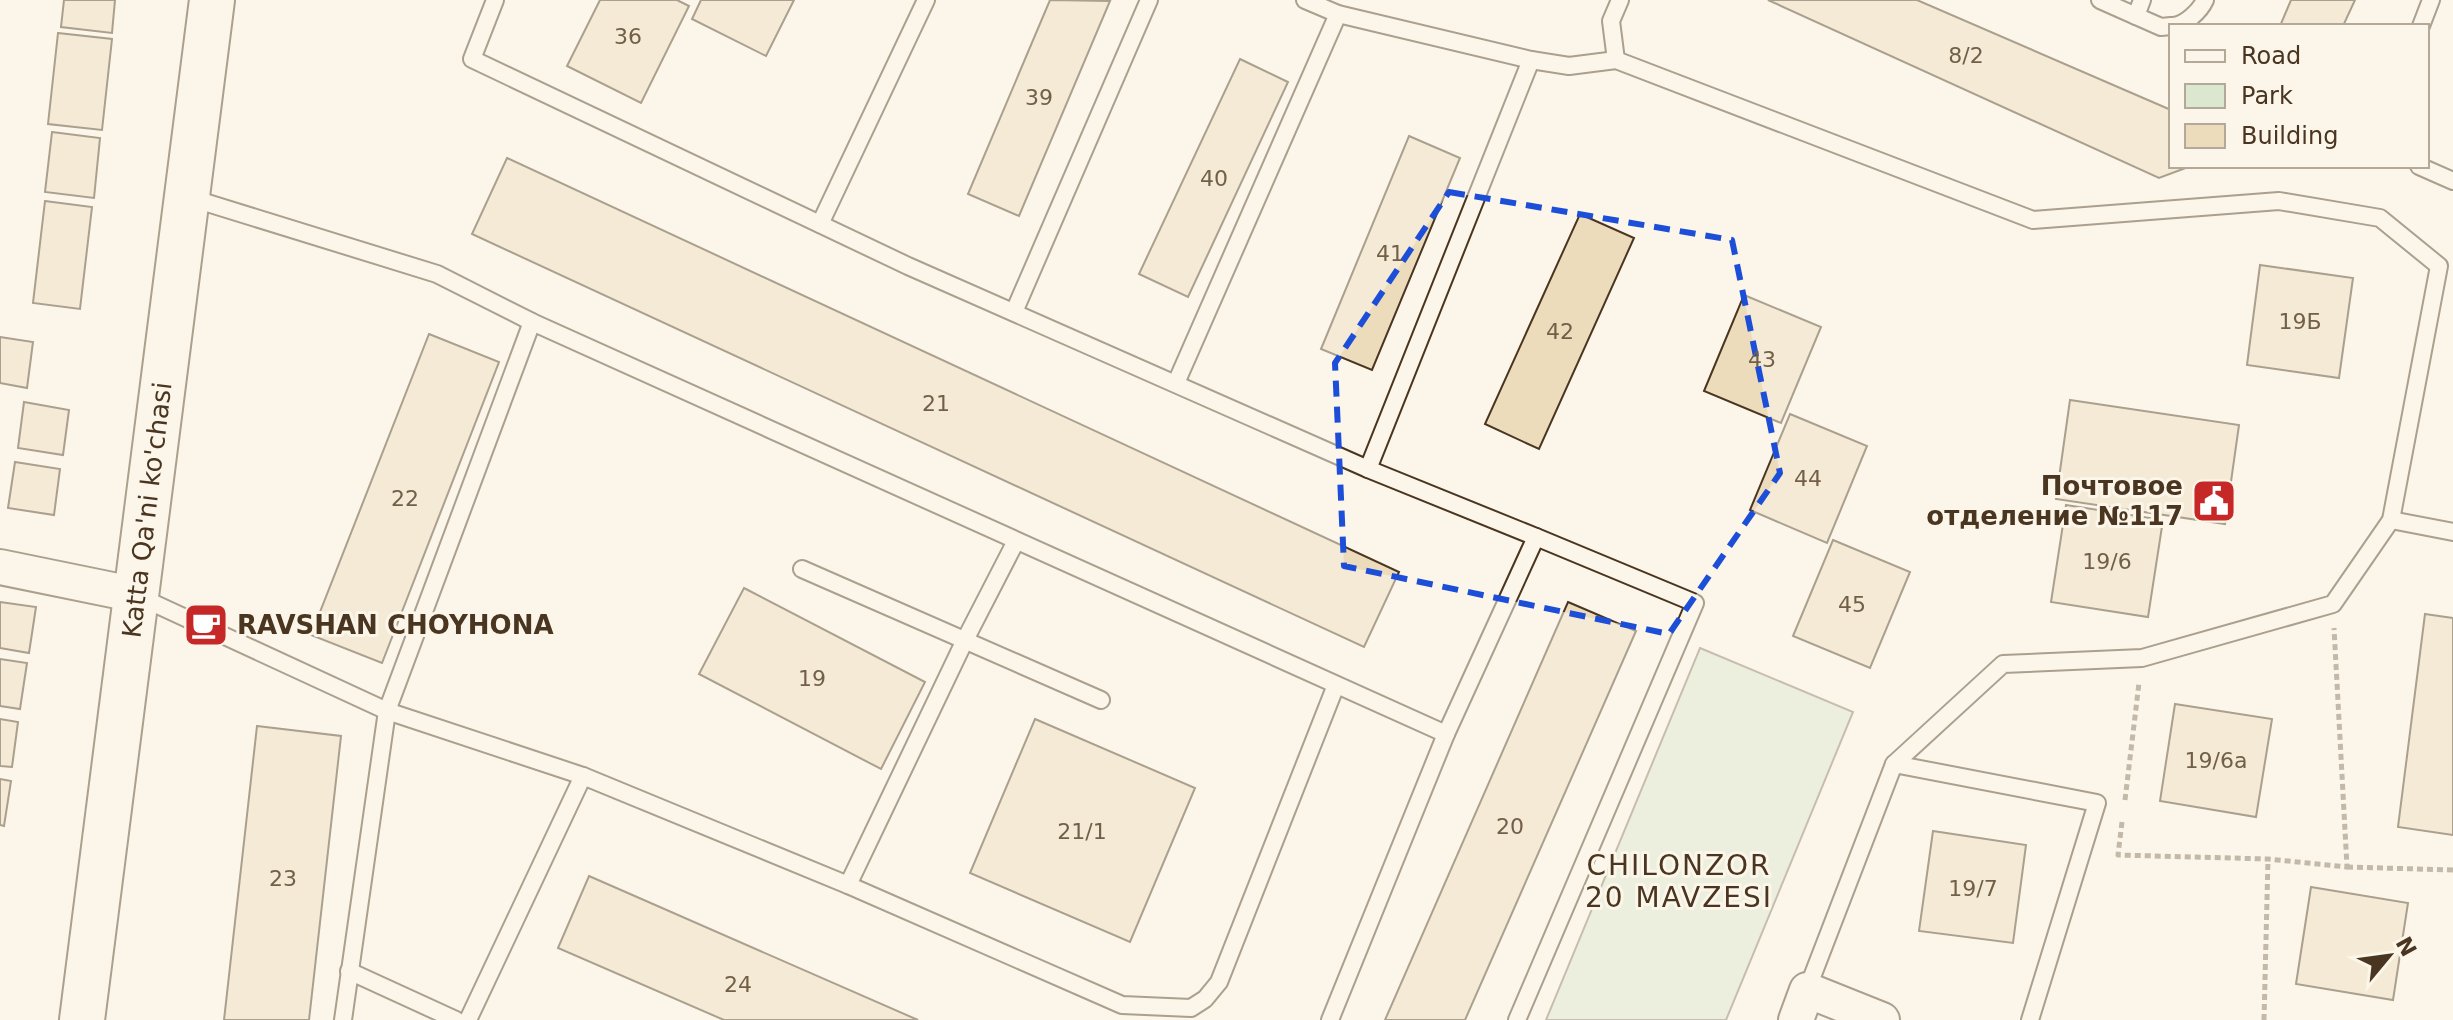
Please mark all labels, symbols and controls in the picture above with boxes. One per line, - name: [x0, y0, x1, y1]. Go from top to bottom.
- house number: 36: [614, 24, 642, 49]
- legend: [2169, 24, 2429, 168]
- text: Road: [2241, 42, 2301, 70]
- house number: 8/2: [1948, 43, 1984, 68]
- text: Park: [2241, 82, 2293, 110]
- house number: 39: [1025, 85, 1053, 110]
- text: Building: [2241, 122, 2338, 150]
- house number: 40: [1200, 166, 1228, 191]
- house number: 41: [1376, 241, 1404, 266]
- house number: 19Б: [2278, 309, 2322, 334]
- house number: 42: [1546, 319, 1574, 344]
- house number: 43: [1748, 347, 1776, 372]
- street label: Katta Qa'ni ko'chasi: [116, 380, 178, 640]
- house number: 21: [922, 391, 950, 416]
- house number: 44: [1794, 466, 1822, 491]
- place label: Почтовое отделение №117: [1926, 471, 2183, 531]
- public building icon: Почтовое отделение №117: [2190, 477, 2238, 525]
- house number: 22: [391, 486, 419, 511]
- house number: 19/6: [2082, 549, 2132, 574]
- house number: 45: [1838, 592, 1866, 617]
- cafe icon: RAVSHAN CHOYHONA: [182, 601, 230, 649]
- place label: RAVSHAN CHOYHONA: [237, 610, 554, 640]
- house number: 19: [798, 666, 826, 691]
- house number: 19/6a: [2185, 748, 2247, 773]
- house number: 20: [1496, 814, 1524, 839]
- house number: 21/1: [1057, 819, 1107, 844]
- district label: CHILONZOR 20 MAVZESI: [1585, 849, 1773, 914]
- house number: 23: [269, 866, 297, 891]
- house number: 19/7: [1948, 876, 1998, 901]
- north arrow: [2349, 916, 2429, 996]
- text: N: [2391, 932, 2421, 961]
- house number: 24: [724, 972, 752, 997]

